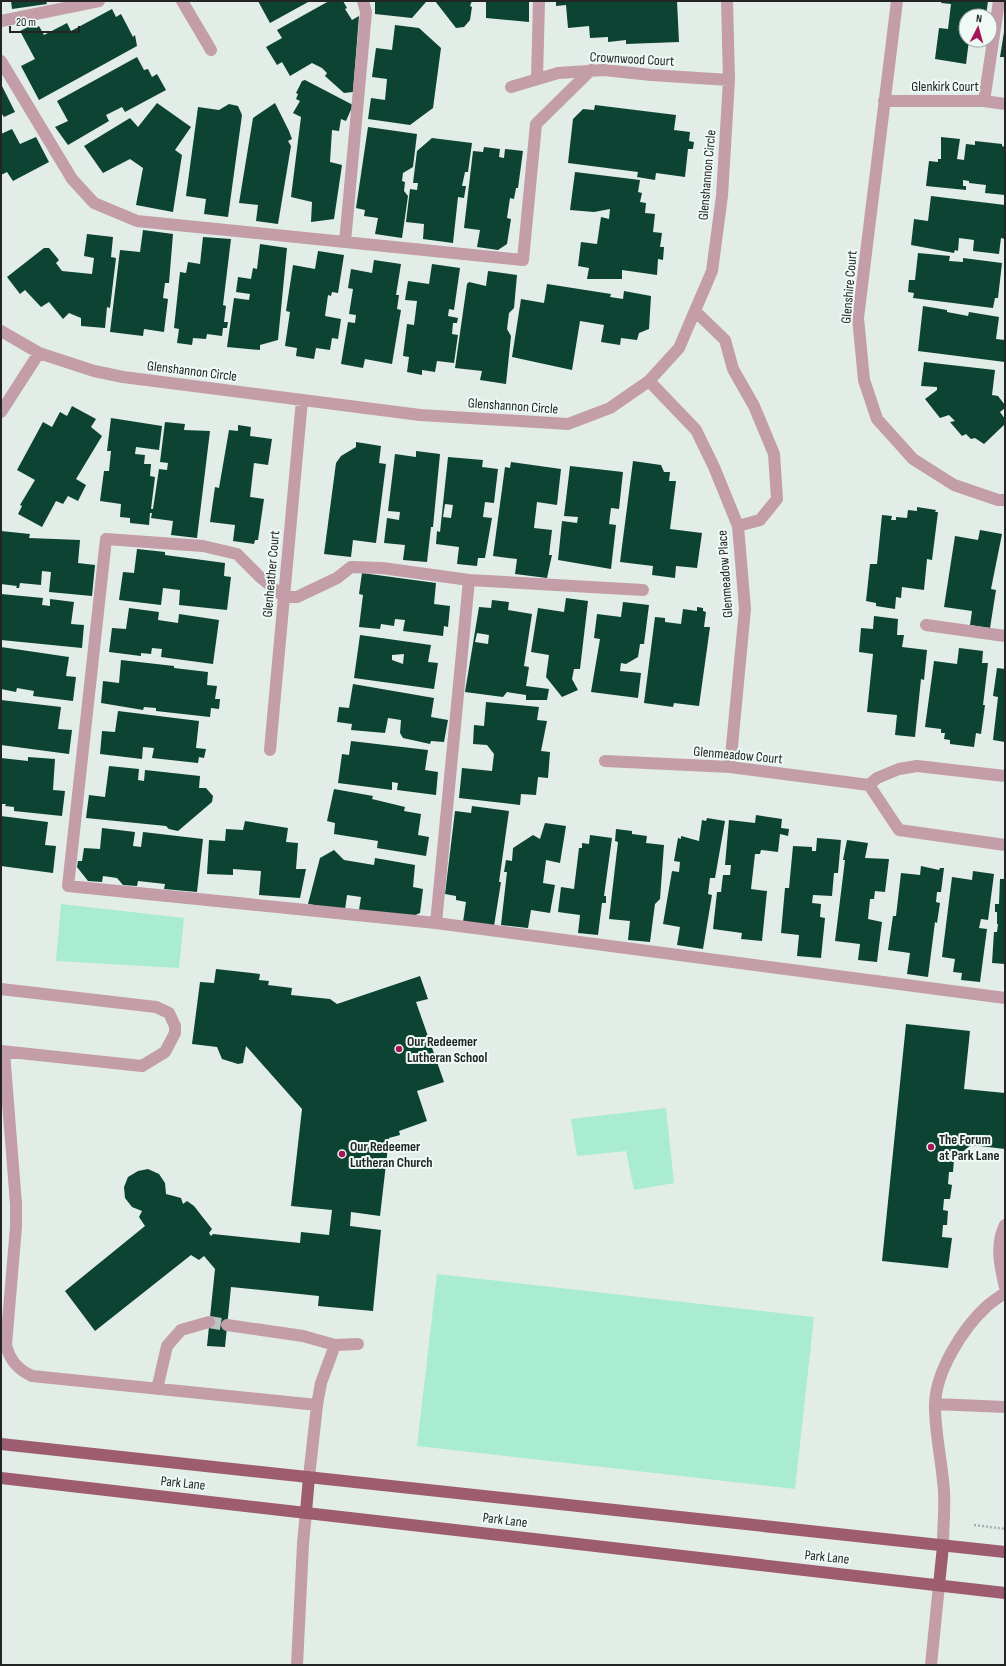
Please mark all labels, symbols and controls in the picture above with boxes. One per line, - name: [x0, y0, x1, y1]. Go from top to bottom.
- scale bar: [10, 8, 79, 34]
- north arrow: [958, 8, 998, 48]
- text: N: [975, 12, 983, 25]
- text: 20 m: [16, 15, 36, 30]
- street label: Crownwood Court: [589, 48, 675, 70]
- street label: Glenkirk Court: [911, 78, 979, 95]
- street label: Glenshannon Circle: [695, 129, 719, 221]
- street label: Glenshire Court: [837, 250, 861, 324]
- street label: Glenshannon Circle: [146, 357, 238, 385]
- street label: Glenshannon Circle: [467, 394, 559, 418]
- street label: Glenheather Court: [259, 530, 283, 618]
- street label: Glenmeadow Place: [713, 530, 737, 618]
- street label: Glenmeadow Court: [693, 743, 783, 767]
- place label: Our Redeemer Lutheran School: [407, 1033, 487, 1066]
- marker: Our Redeemer Lutheran School: [394, 1044, 404, 1054]
- place label: The Forum at Park Lane: [939, 1131, 999, 1164]
- place label: Our Redeemer Lutheran Church: [350, 1138, 433, 1171]
- marker: The Forum at Park Lane: [926, 1142, 936, 1152]
- marker: Our Redeemer Lutheran Church: [337, 1149, 347, 1159]
- street label: Park Lane: [160, 1472, 206, 1494]
- street label: Park Lane: [482, 1509, 528, 1531]
- street label: Park Lane: [804, 1546, 850, 1568]

